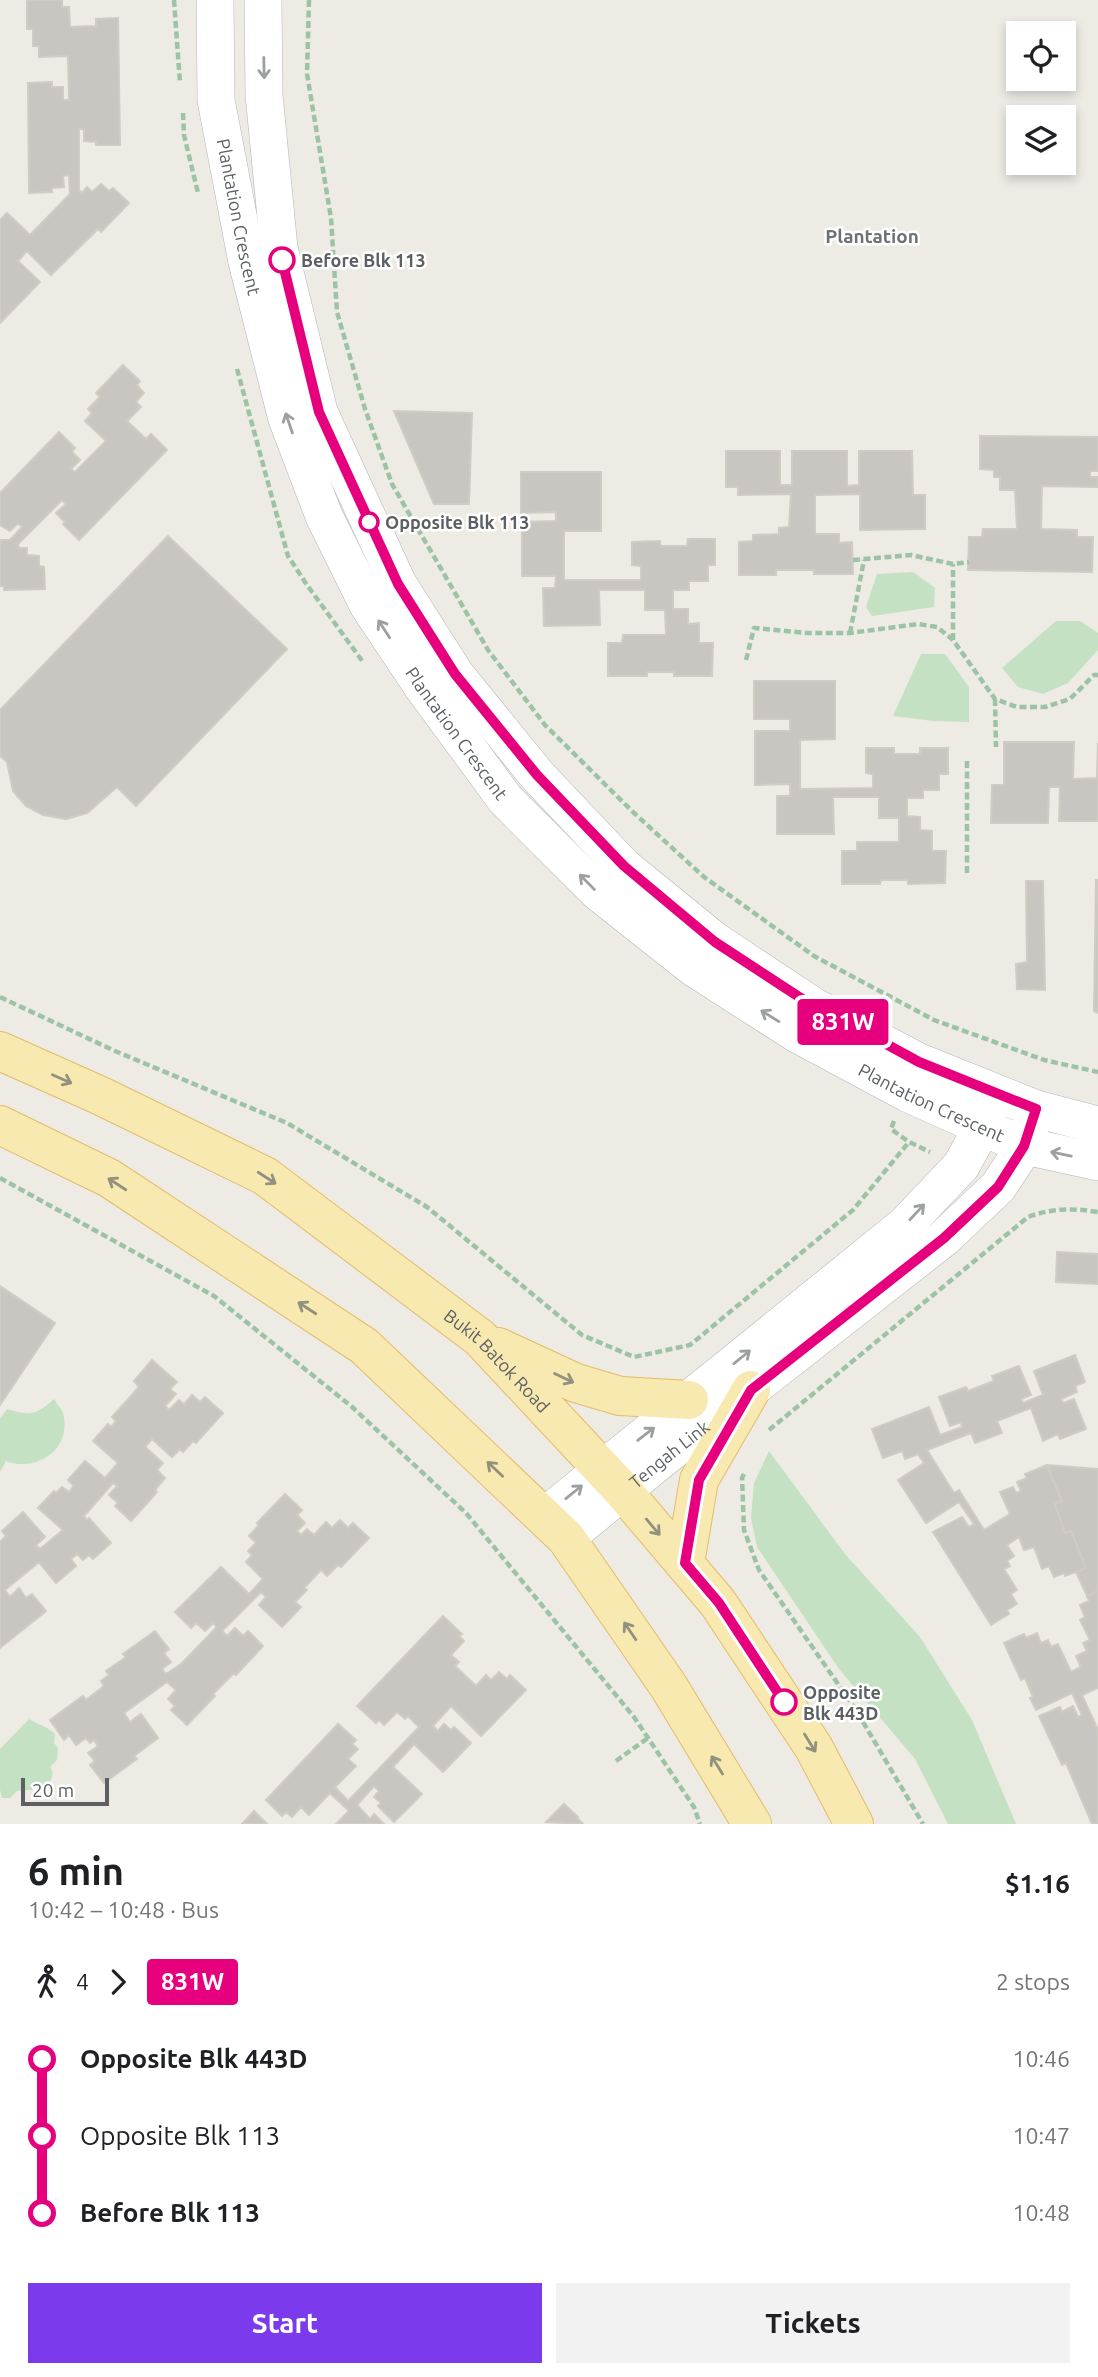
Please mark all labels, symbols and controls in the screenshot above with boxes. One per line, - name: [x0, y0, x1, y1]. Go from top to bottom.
- map controls: [1006, 21, 1076, 175]
- button: locate: [1006, 21, 1076, 91]
- one-way arrow: [257, 56, 271, 79]
- button: layers: [1006, 105, 1076, 175]
- street label: Plantation Crescent: [214, 137, 265, 297]
- district label: Plantation: [825, 225, 919, 247]
- marker: Before Blk 113: [269, 247, 295, 273]
- place label: Before Blk 113: [301, 250, 426, 270]
- one-way arrow: [282, 413, 294, 435]
- marker: Opposite Blk 113: [359, 512, 379, 532]
- place label: Opposite Blk 113: [385, 512, 529, 532]
- one-way arrow: [377, 620, 392, 639]
- street label: Plantation Crescent: [402, 663, 512, 803]
- one-way arrow: [579, 873, 596, 890]
- line badge: 831W: [794, 999, 892, 1045]
- text: 831W: [811, 1008, 875, 1035]
- one-way arrow: [760, 1009, 780, 1023]
- street label: Plantation Crescent: [855, 1059, 1008, 1145]
- one-way arrow: [51, 1073, 73, 1086]
- one-way arrow: [1050, 1146, 1073, 1160]
- one-way arrow: [257, 1171, 276, 1186]
- one-way arrow: [108, 1176, 127, 1191]
- one-way arrow: [909, 1204, 926, 1221]
- one-way arrow: [298, 1301, 318, 1315]
- street label: Bukit Batok Road: [440, 1305, 554, 1416]
- one-way arrow: [733, 1349, 751, 1365]
- one-way arrow: [553, 1371, 574, 1385]
- street label: Tengah Link: [625, 1416, 713, 1492]
- one-way arrow: [636, 1426, 654, 1441]
- one-way arrow: [487, 1460, 504, 1477]
- one-way arrow: [564, 1484, 582, 1500]
- one-way arrow: [646, 1517, 661, 1535]
- one-way arrow: [623, 1622, 637, 1641]
- place label: Opposite Blk 443D: [803, 1682, 881, 1723]
- marker: Opposite Blk 443D: [771, 1689, 797, 1715]
- one-way arrow: [803, 1733, 818, 1752]
- one-way arrow: [710, 1756, 724, 1776]
- scale bar: [21, 1775, 108, 1807]
- text: 20 m: [32, 1779, 74, 1801]
- text: 6 min: [28, 1850, 124, 1892]
- text: $1.16: [1005, 1869, 1070, 1898]
- text: 10:42 – 10:48 · Bus: [28, 1897, 219, 1922]
- icon: walk: [28, 1963, 66, 2001]
- icon: forward: [99, 1963, 137, 2001]
- text: 831W: [161, 1968, 224, 1995]
- text: 4: [76, 1969, 89, 1994]
- text: 2 stops: [996, 1969, 1070, 1994]
- text: Opposite Blk 443D: [80, 2044, 308, 2073]
- text: 10:46: [1012, 2046, 1070, 2071]
- text: Opposite Blk 113: [80, 2121, 280, 2150]
- text: 10:47: [1012, 2123, 1070, 2148]
- text: Before Blk 113: [80, 2198, 260, 2227]
- text: 10:48: [1012, 2200, 1070, 2225]
- button: Start: [28, 2283, 542, 2363]
- button: Tickets: [556, 2283, 1070, 2363]

